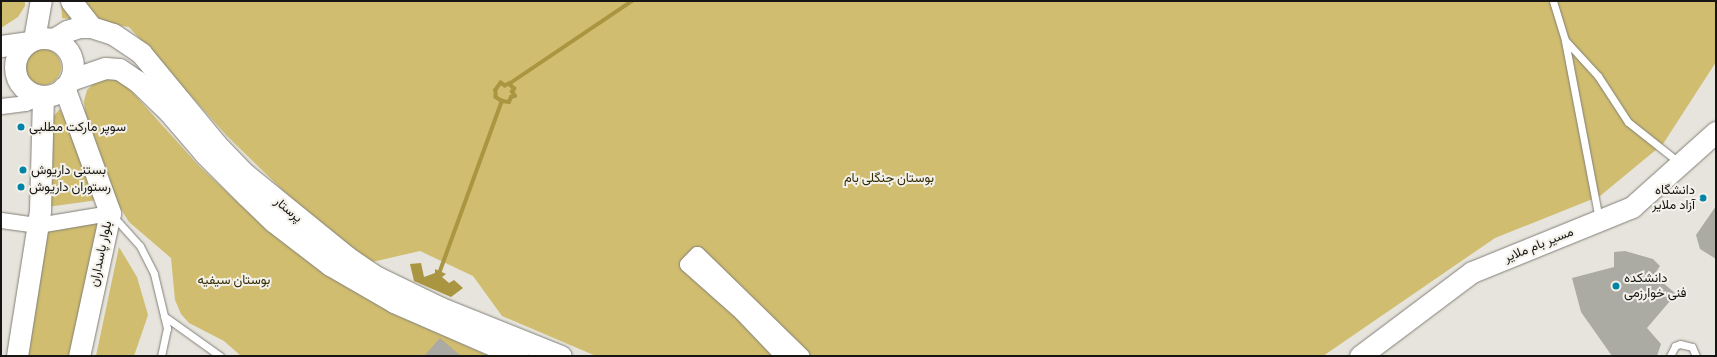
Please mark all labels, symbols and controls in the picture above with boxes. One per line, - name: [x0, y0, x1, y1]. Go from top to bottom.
- place label: سوپر مارکت مطلبی: [29, 119, 126, 135]
- marker: سوپر مارکت مطلبی: [16, 122, 26, 132]
- place label: بستنی داریوش: [31, 162, 106, 178]
- marker: بستنی داریوش: [18, 165, 28, 175]
- park label: بوستان جنگلی بام: [844, 170, 934, 186]
- place label: رستوران داریوش: [29, 179, 111, 195]
- marker: رستوران داریوش: [16, 182, 26, 192]
- place label: دانشگاه آزاد ملایر: [1652, 183, 1695, 214]
- marker: دانشگاه آزاد ملایر: [1698, 193, 1708, 203]
- street label: پرستار: [271, 194, 305, 226]
- street label: بلوار پاسداران: [86, 220, 116, 288]
- street label: مسیر بام ملایر: [1502, 224, 1576, 266]
- place label: دانشکده فنی خوارزمی: [1624, 271, 1687, 302]
- park label: بوستان سیفیه: [198, 272, 270, 288]
- marker: دانشکده فنی خوارزمی: [1611, 281, 1621, 291]

